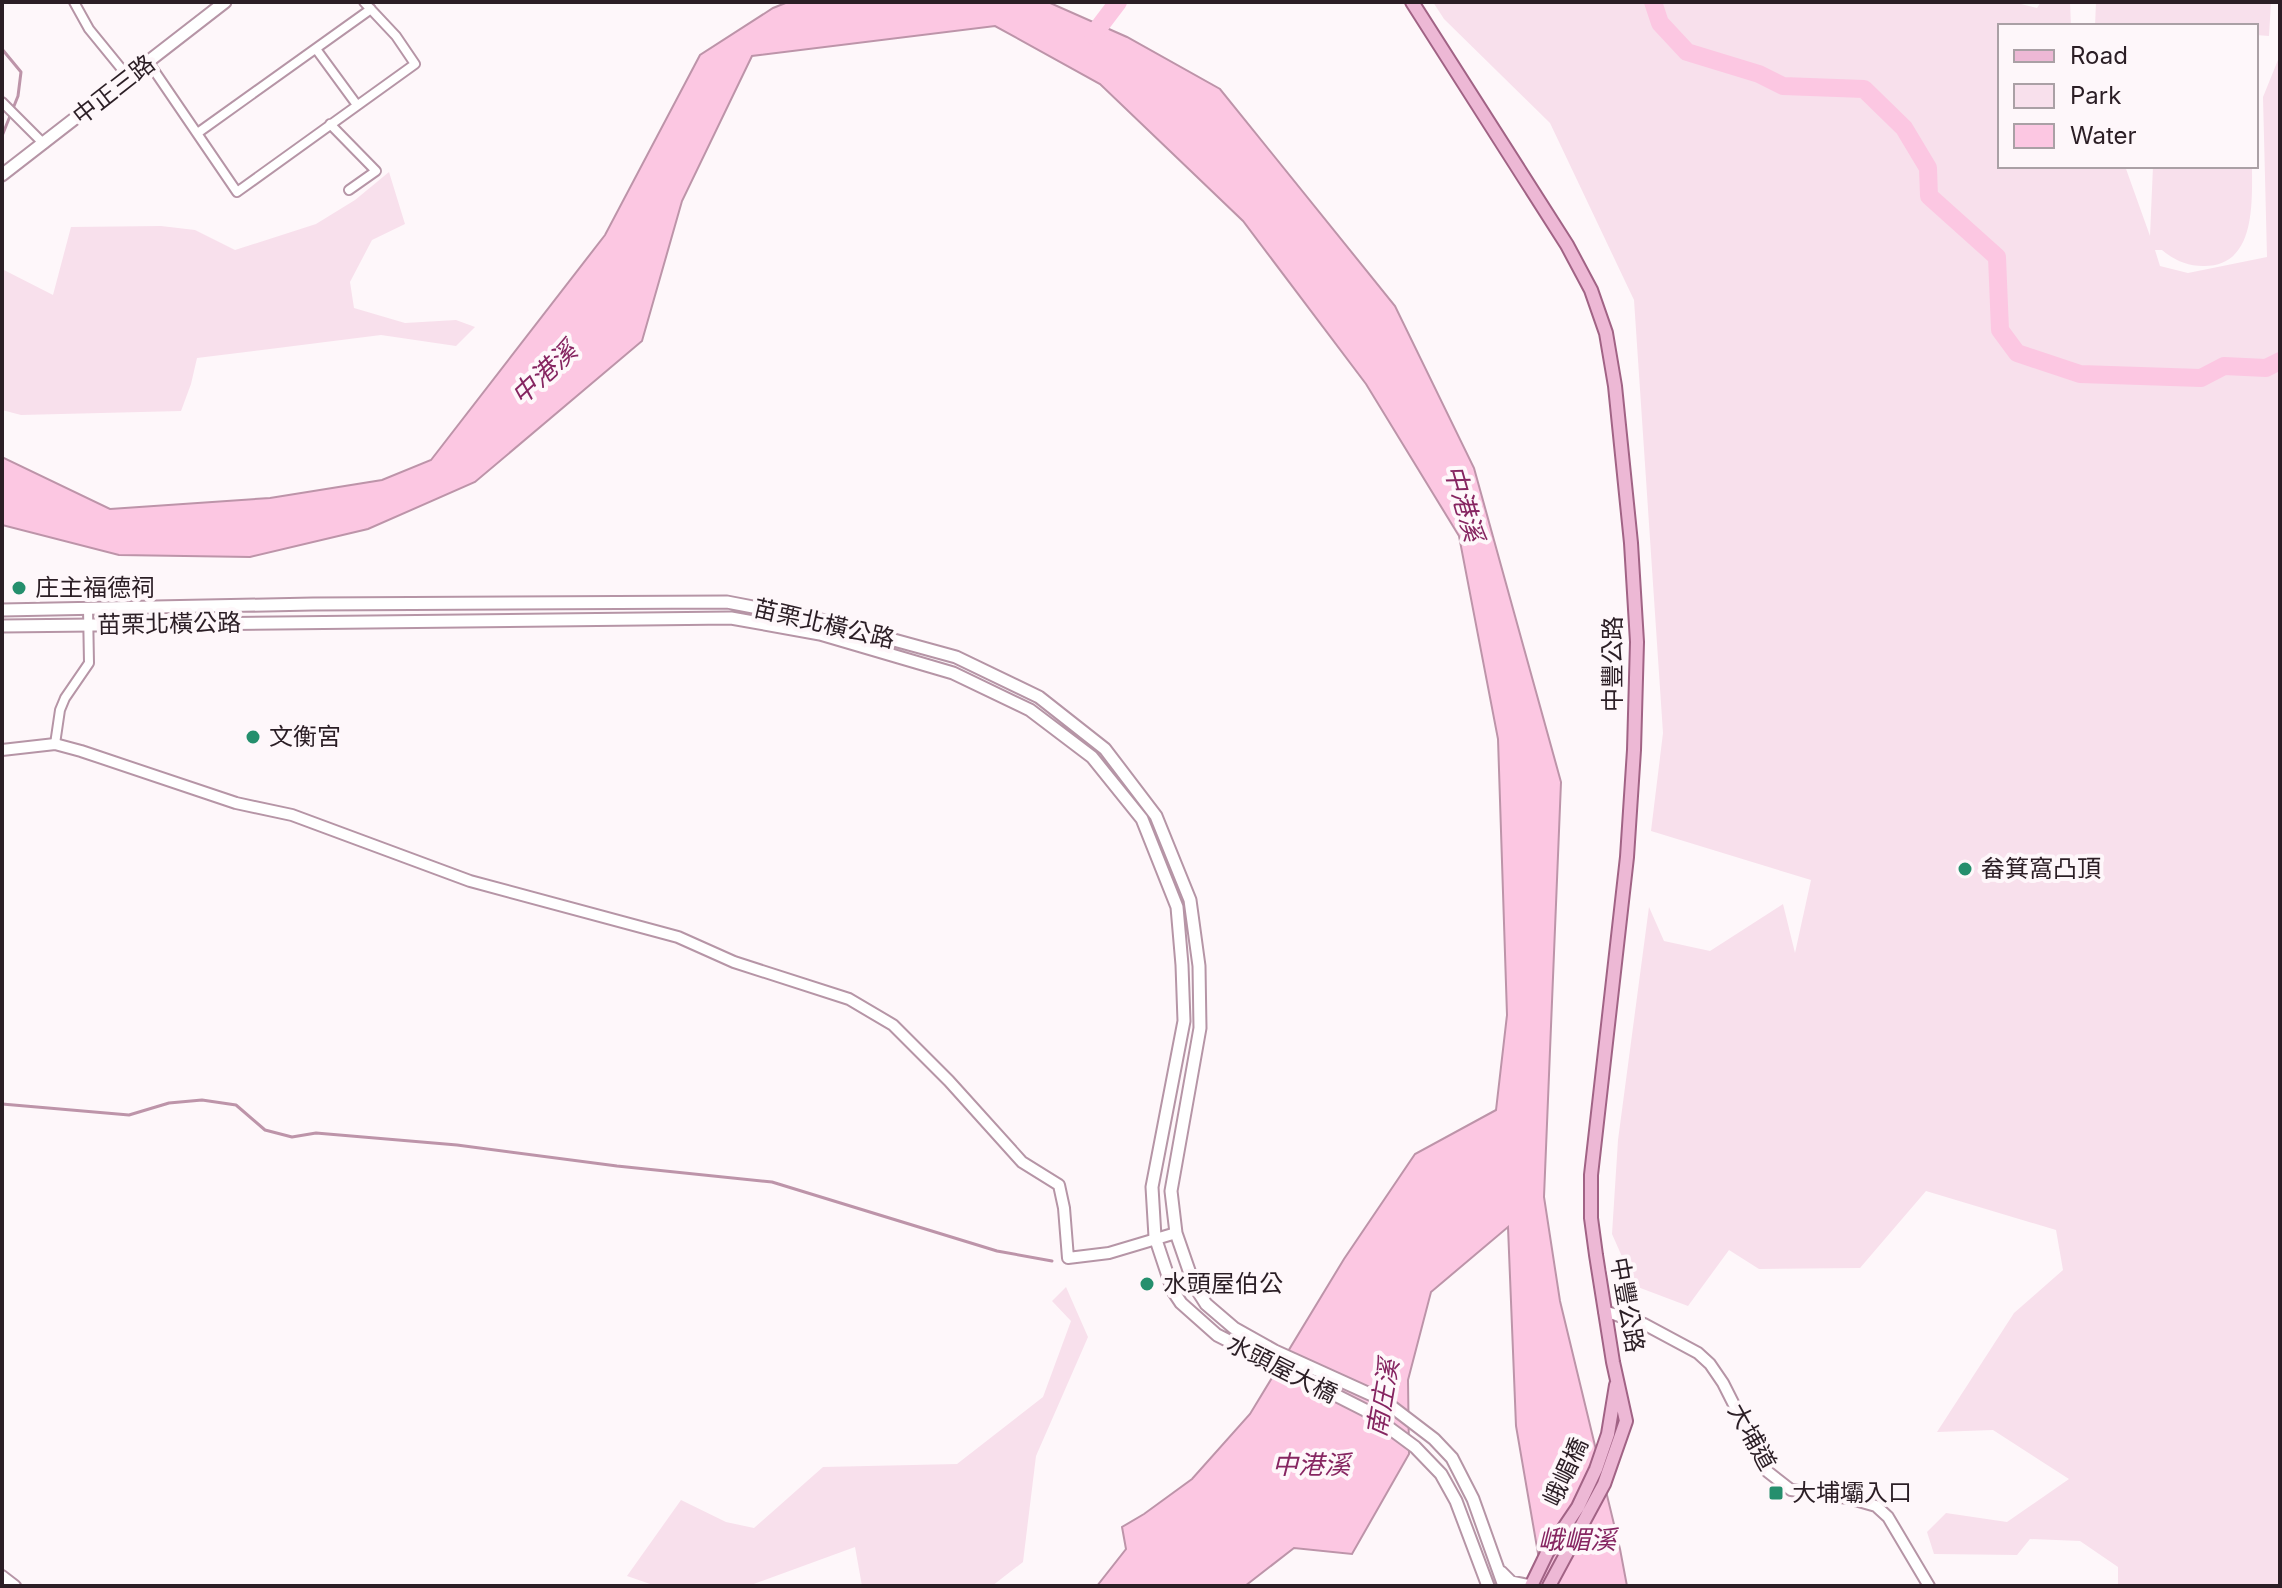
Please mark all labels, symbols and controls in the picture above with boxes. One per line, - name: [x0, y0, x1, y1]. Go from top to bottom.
- legend: [1998, 24, 2258, 168]
- text: Road: [2070, 41, 2128, 70]
- street label: 中正三路: [67, 49, 160, 131]
- text: Park: [2070, 81, 2121, 110]
- text: Water: [2070, 121, 2137, 150]
- water label: 中港溪: [505, 332, 586, 411]
- water label: 中港溪: [1439, 461, 1491, 548]
- place label: 庄主福德祠: [35, 573, 155, 602]
- marker: 庄主福德祠: [10, 579, 28, 597]
- street label: 苗栗北橫公路: [751, 593, 898, 654]
- street label: 苗栗北橫公路: [97, 608, 241, 639]
- street label: 中豐公路: [1598, 616, 1627, 712]
- place label: 文衡宮: [269, 722, 341, 751]
- marker: 文衡宮: [244, 728, 262, 746]
- place label: 畚箕窩凸頂: [1981, 854, 2101, 883]
- marker: 畚箕窩凸頂: [1956, 860, 1974, 878]
- street label: 中豐公路: [1605, 1255, 1650, 1355]
- place label: 水頭屋伯公: [1163, 1269, 1283, 1298]
- marker: 水頭屋伯公: [1138, 1275, 1156, 1293]
- street label: 水頭屋大橋: [1222, 1328, 1342, 1409]
- water label: 南庄溪: [1360, 1353, 1405, 1439]
- street label: 大埔道: [1722, 1398, 1783, 1475]
- street label: 峨嵋橋: [1537, 1433, 1594, 1511]
- water label: 中港溪: [1272, 1449, 1354, 1480]
- place label: 大埔壩入口: [1792, 1478, 1912, 1507]
- marker: 大埔壩入口: [1767, 1484, 1785, 1502]
- water label: 峨嵋溪: [1538, 1524, 1620, 1555]

